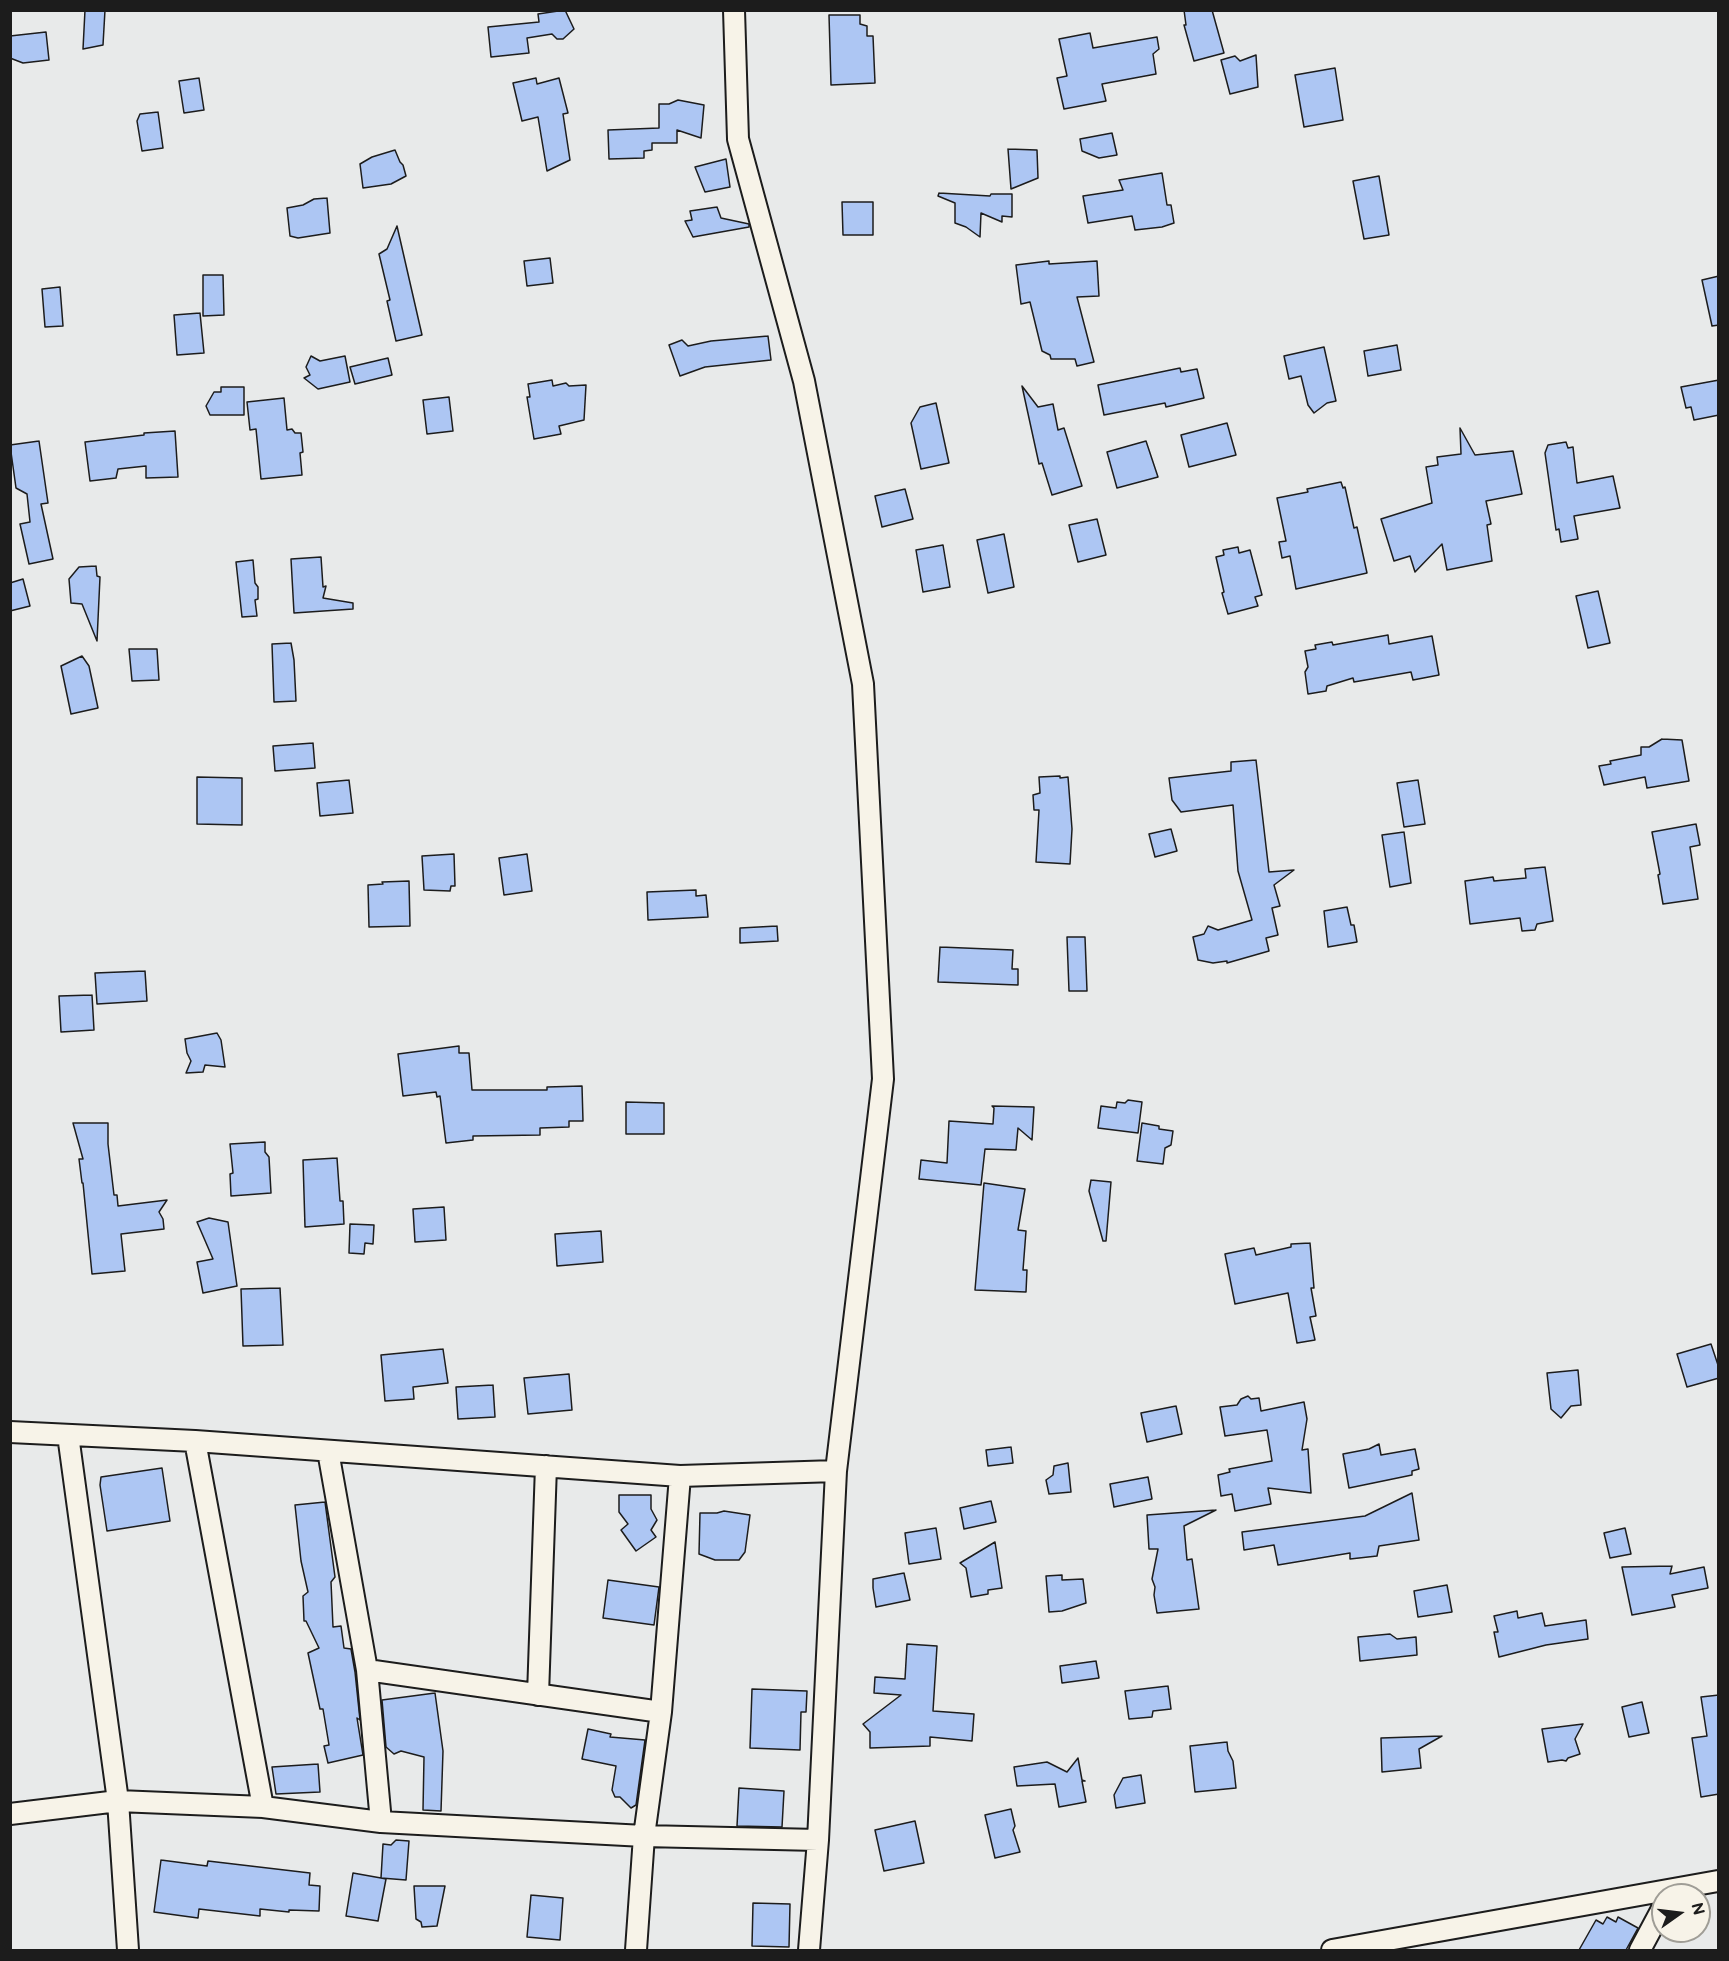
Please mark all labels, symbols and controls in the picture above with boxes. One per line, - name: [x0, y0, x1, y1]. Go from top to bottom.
- north arrow: [1651, 1883, 1711, 1943]
- text: N: [1686, 1901, 1708, 1917]

